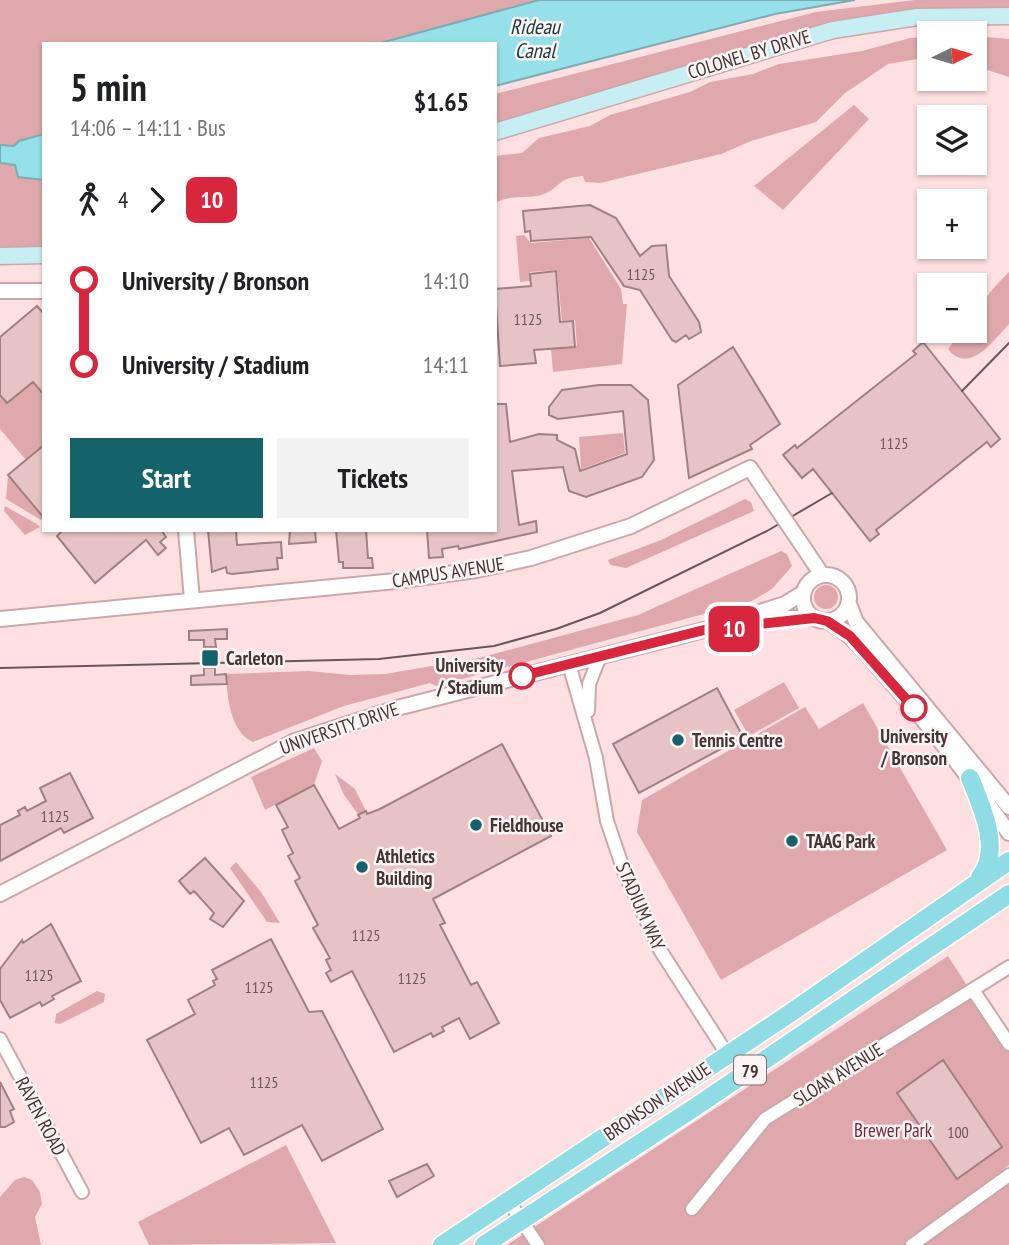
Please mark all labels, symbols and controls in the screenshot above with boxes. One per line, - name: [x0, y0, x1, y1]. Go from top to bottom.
- water label: Rideau Canal: [510, 13, 562, 64]
- north arrow: [917, 21, 987, 91]
- map controls: [917, 21, 987, 343]
- street label: COLONEL BY DRIVE: [685, 24, 813, 84]
- text: 5 min: [70, 62, 147, 111]
- text: $1.65: [414, 85, 469, 118]
- button: layers: [917, 105, 987, 175]
- text: 14:06 – 14:11 · Bus: [70, 113, 226, 142]
- icon: walk: [70, 181, 108, 219]
- icon: forward: [138, 181, 176, 219]
- text: 10: [200, 184, 223, 215]
- text: 4: [118, 185, 128, 214]
- button: +: [917, 189, 987, 259]
- text: University / Bronson: [122, 264, 309, 297]
- house number: 1125: [627, 264, 655, 284]
- text: 14:10: [423, 266, 469, 295]
- button: −: [917, 273, 987, 343]
- house number: 1125: [514, 309, 542, 329]
- text: University / Stadium: [122, 348, 309, 381]
- text: 14:11: [423, 350, 469, 379]
- house number: 1125: [880, 433, 908, 453]
- button: Start: [70, 438, 263, 518]
- button: Tickets: [277, 438, 469, 518]
- street label: CAMPUS AVENUE: [390, 551, 506, 593]
- line badge: 10: [702, 606, 766, 652]
- text: 10: [723, 613, 745, 644]
- place label: Carleton: [226, 646, 283, 670]
- marker: Carleton: [200, 648, 220, 668]
- place label: University / Stadium: [436, 653, 503, 699]
- marker: University / Stadium: [509, 663, 535, 689]
- marker: University / Bronson: [901, 695, 927, 721]
- street label: UNIVERSITY DRIVE: [276, 696, 402, 760]
- place label: University / Bronson: [880, 724, 948, 770]
- place label: Tennis Centre: [692, 728, 783, 752]
- marker: Tennis Centre: [670, 732, 686, 748]
- house number: 1125: [41, 806, 69, 826]
- place label: Fieldhouse: [490, 813, 564, 837]
- marker: Fieldhouse: [468, 817, 484, 833]
- place label: TAAG Park: [806, 829, 876, 853]
- marker: TAAG Park: [784, 833, 800, 849]
- place label: Athletics Building: [375, 844, 435, 890]
- street label: STADIUM WAY: [611, 858, 671, 954]
- marker: Athletics Building: [354, 859, 370, 875]
- house number: 1125: [352, 925, 380, 945]
- house number: 1125: [25, 965, 53, 985]
- house number: 1125: [398, 968, 426, 988]
- house number: 1125: [245, 977, 273, 997]
- street label: SLOAN AVENUE: [789, 1037, 887, 1111]
- street label: BRONSON AVENUE: [599, 1056, 715, 1146]
- road number: 79: [734, 1056, 766, 1084]
- house number: 1125: [250, 1072, 278, 1092]
- street label: RAVEN ROAD: [10, 1073, 72, 1159]
- park label: Brewer Park: [854, 1118, 933, 1142]
- house number: 100: [947, 1122, 969, 1142]

